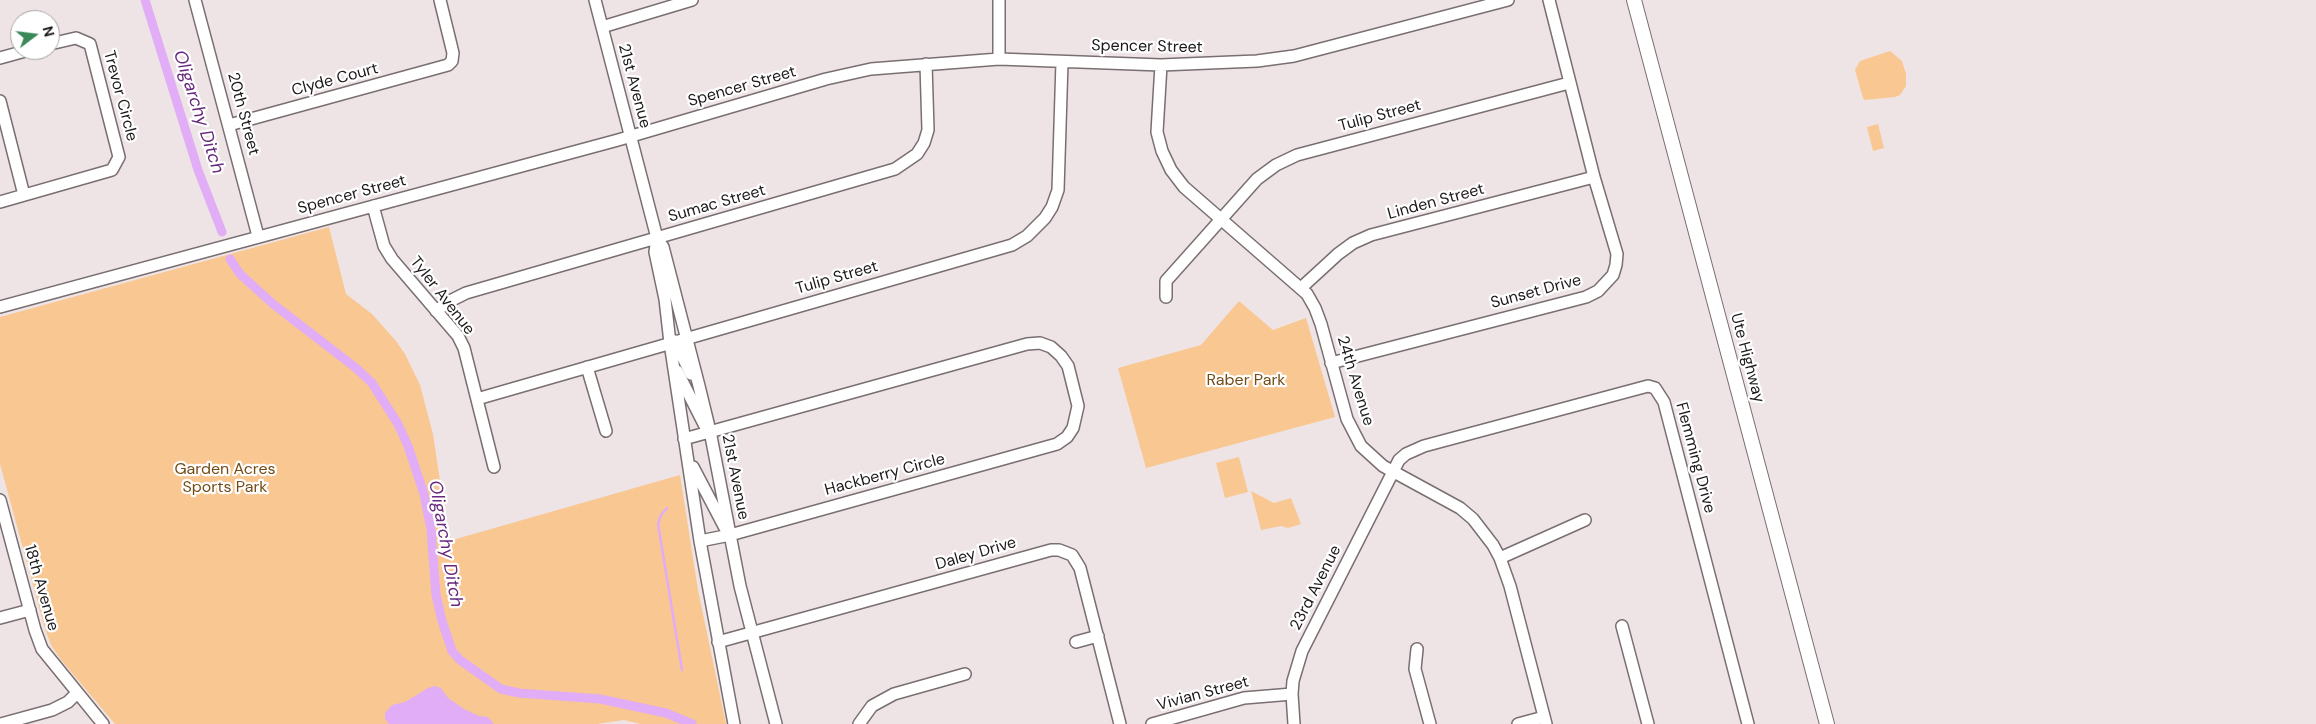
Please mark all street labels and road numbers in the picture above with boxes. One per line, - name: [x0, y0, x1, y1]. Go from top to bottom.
- street label: Spencer Street: [1091, 36, 1203, 58]
- street label: 21st Avenue: [613, 42, 655, 130]
- street label: Trevor Circle: [99, 49, 141, 143]
- street label: Clyde Court: [290, 59, 380, 101]
- street label: Spencer Street: [686, 62, 798, 112]
- street label: 20th Street: [223, 70, 263, 158]
- street label: Tulip Street: [1337, 96, 1423, 136]
- street label: Spencer Street: [296, 171, 408, 219]
- street label: Linden Street: [1386, 180, 1486, 224]
- street label: Sumac Street: [666, 181, 768, 227]
- street label: Tyler Avenue: [405, 253, 479, 339]
- street label: Tulip Street: [794, 257, 880, 299]
- street label: Sunset Drive: [1489, 271, 1583, 313]
- street label: Ute Highway: [1726, 311, 1768, 405]
- street label: 24th Avenue: [1332, 334, 1378, 428]
- street label: Flemming Drive: [1671, 401, 1719, 515]
- street label: 21st Avenue: [717, 433, 753, 521]
- street label: Hackberry Circle: [823, 450, 947, 500]
- street label: Daley Drive: [933, 533, 1019, 575]
- street label: 23rd Avenue: [1286, 542, 1346, 634]
- street label: 18th Avenue: [20, 543, 62, 633]
- street label: Vivian Street: [1155, 673, 1251, 715]

